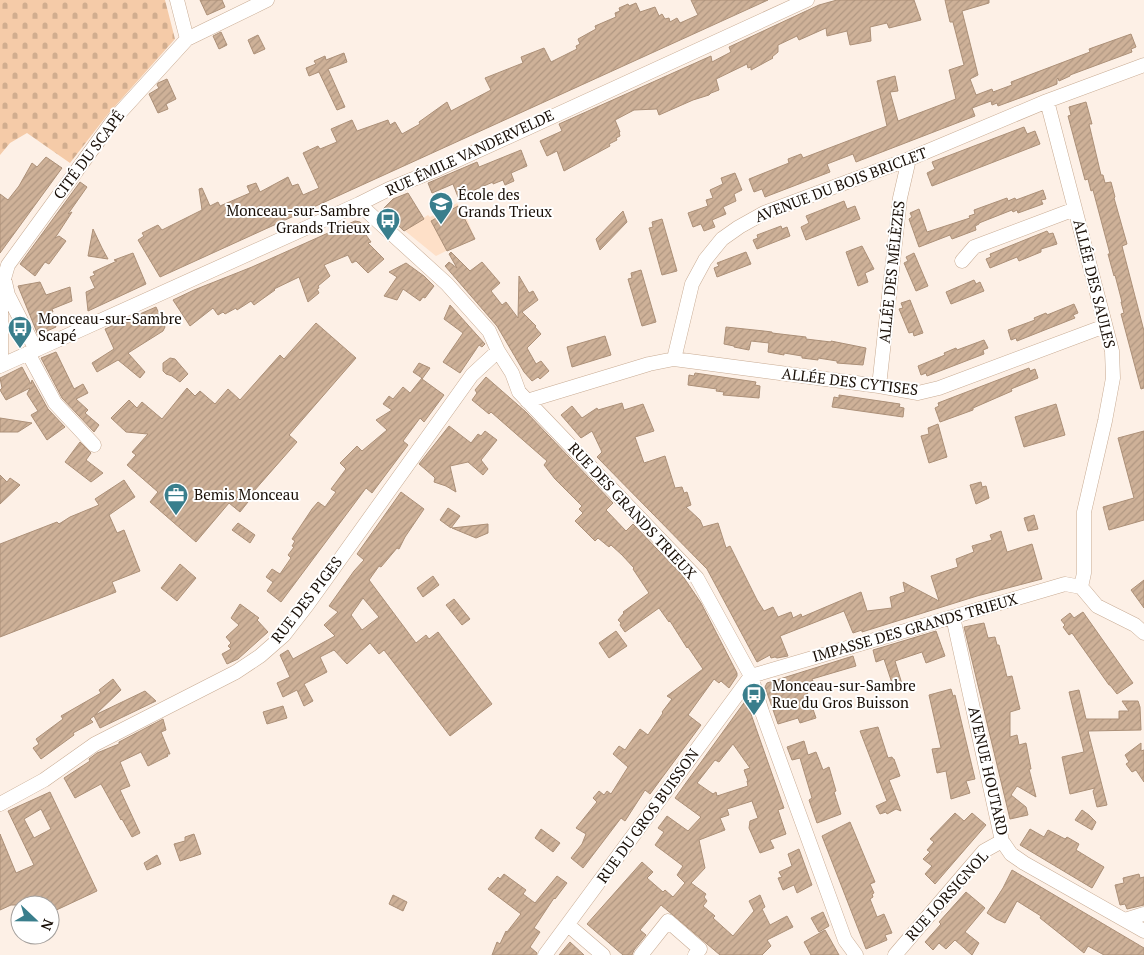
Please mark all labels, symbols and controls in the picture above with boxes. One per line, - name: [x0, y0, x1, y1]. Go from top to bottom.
- street label: RUE ÉMILE VANDERVELDE: [382, 104, 557, 200]
- street label: CITÉ DU SCAPÉ: [48, 106, 128, 203]
- street label: AVENUE DU BOIS BRICLET: [752, 142, 930, 226]
- place label: École des Grands Trieux: [458, 184, 552, 221]
- school or university icon: École des Grands Trieux: [428, 191, 454, 225]
- place label: Monceau-sur-Sambre Grands Trieux: [226, 200, 370, 237]
- street label: ALLÉE DES MÉLÈZES: [874, 200, 908, 344]
- bus stop icon: Monceau-sur-Sambre Grands Trieux: [375, 207, 401, 241]
- street label: ALLÉE DES SAULES: [1069, 217, 1121, 350]
- place label: Monceau-sur-Sambre Scapé: [38, 308, 182, 345]
- bus stop icon: Monceau-sur-Sambre Scapé: [7, 315, 33, 349]
- street label: ALLÉE DES CYTISES: [781, 363, 919, 399]
- street label: RUE DES GRANDS TRIEUX: [564, 438, 701, 583]
- office icon: Bemis Monceau: [163, 482, 189, 516]
- place label: Bemis Monceau: [194, 484, 299, 504]
- street label: RUE DES PIGES: [266, 552, 346, 647]
- street label: IMPASSE DES GRANDS TRIEUX: [810, 588, 1020, 666]
- place label: Monceau-sur-Sambre Rue du Gros Buisson: [772, 675, 916, 712]
- bus stop icon: Monceau-sur-Sambre Rue du Gros Buisson: [741, 682, 767, 716]
- street label: AVENUE HOUTARD: [964, 704, 1014, 837]
- street label: RUE DU GROS BUISSON: [592, 744, 703, 887]
- street label: RUE LORSIGNOL: [901, 846, 992, 945]
- north arrow: [10, 895, 60, 945]
- text: N: [37, 917, 58, 934]

